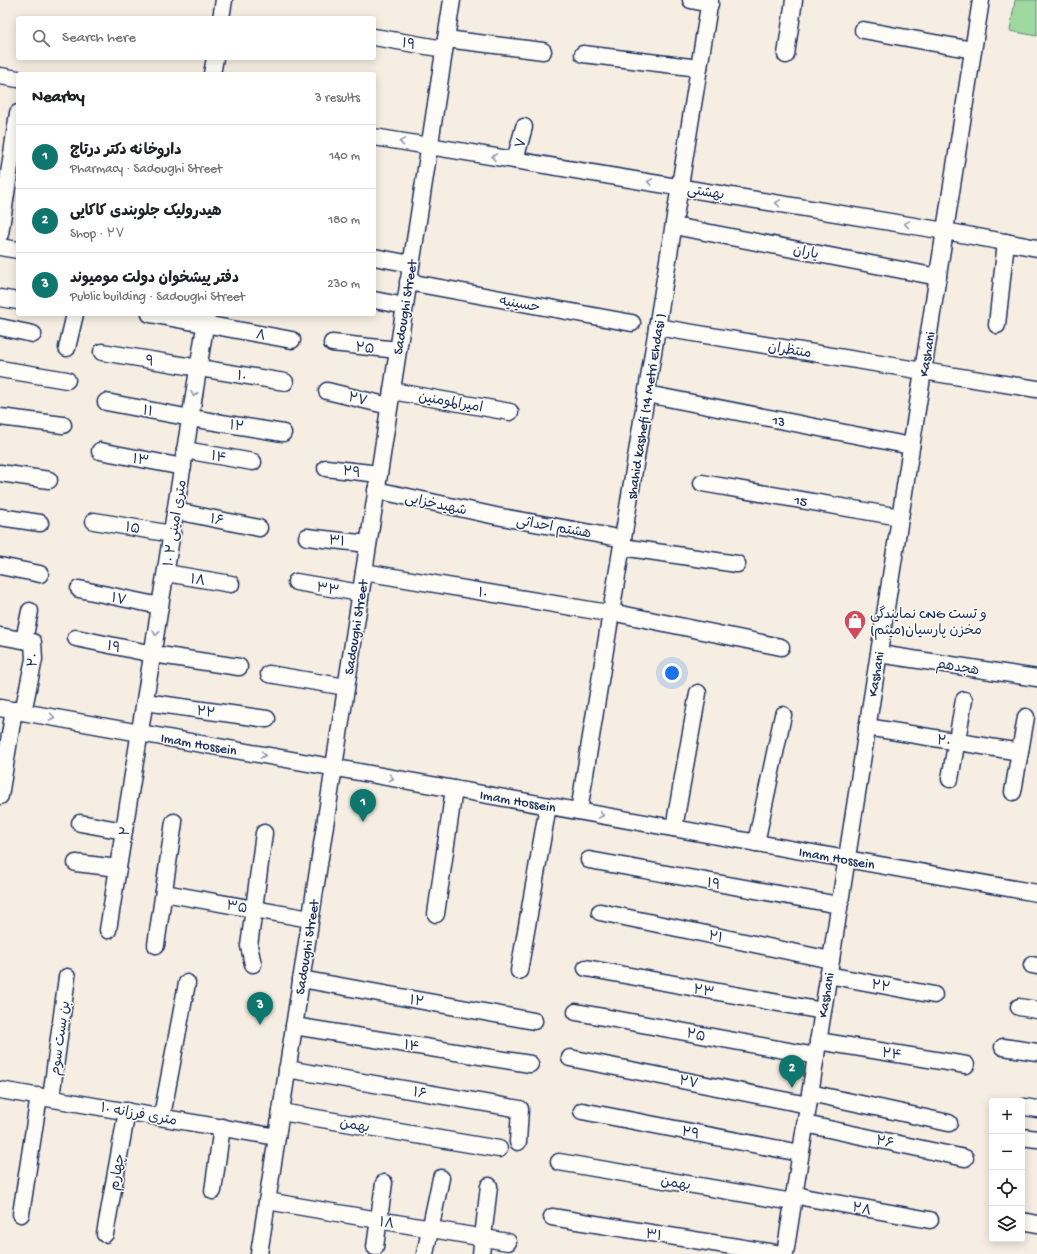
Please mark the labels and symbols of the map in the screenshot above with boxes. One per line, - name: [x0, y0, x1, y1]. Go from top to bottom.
- street label: ۱۹: [400, 36, 417, 55]
- street label: ۷: [513, 137, 532, 151]
- one-way arrow: [399, 138, 405, 146]
- one-way arrow: [491, 153, 497, 161]
- one-way arrow: [647, 178, 653, 187]
- street label: بهشتی: [686, 182, 726, 205]
- one-way arrow: [775, 199, 782, 208]
- one-way arrow: [904, 220, 910, 229]
- street label: یاران: [791, 243, 820, 264]
- street label: Sadoughi Street: [391, 258, 423, 356]
- street label: حسینیه: [498, 294, 541, 317]
- street label: shahid kashefi (14 Metri Ehdasi ): [624, 312, 671, 501]
- street label: ۸: [254, 327, 267, 346]
- street label: Kashani: [917, 331, 940, 378]
- street label: ۲۵: [354, 340, 375, 359]
- street label: منتظران: [767, 340, 813, 363]
- street label: ۹: [144, 353, 155, 372]
- street label: ۱۰: [236, 368, 248, 387]
- street label: امیرالمومنین: [417, 389, 484, 417]
- street label: ۲۷: [346, 390, 369, 411]
- one-way arrow: [190, 391, 199, 397]
- street label: ۱۱: [141, 403, 154, 422]
- street label: 13: [770, 413, 786, 432]
- street label: ۱۲: [228, 418, 245, 437]
- street label: ۱۴: [209, 449, 228, 468]
- street label: ۱۳: [131, 452, 150, 471]
- street label: ۲۹: [342, 464, 362, 483]
- street label: ۱۰ متری امینی ۲: [161, 479, 192, 568]
- street label: شهیدخزایی: [403, 491, 468, 520]
- street label: 15: [792, 493, 808, 512]
- street label: ۱۶: [208, 512, 225, 531]
- street label: هشتم احداثی: [515, 513, 593, 543]
- street label: ۱۵: [124, 520, 141, 539]
- street label: ۳۱: [327, 533, 346, 552]
- street label: ۱۸: [189, 572, 206, 591]
- street label: Sadoughi Street: [342, 578, 374, 676]
- street label: ۳۳: [315, 580, 340, 601]
- street label: ۱۰: [477, 585, 489, 604]
- street label: ۱۷: [110, 591, 127, 610]
- place label: نمایندگی CNG و تست مخزن پارسیان(میثم): [870, 605, 987, 640]
- shop icon: نمایندگی CNG و تست مخزن پارسیان(میثم): [842, 608, 868, 641]
- one-way arrow: [152, 630, 161, 636]
- street label: ۱۹: [105, 639, 122, 658]
- street label: Kashani: [866, 651, 889, 698]
- street label: ۲۰: [25, 652, 44, 668]
- street label: هجدهم: [935, 657, 980, 680]
- your location: [662, 663, 682, 683]
- street label: ۲۲: [195, 704, 216, 723]
- one-way arrow: [49, 712, 55, 721]
- street label: Imam Hossein: [159, 730, 238, 761]
- street label: ۲۰: [935, 733, 952, 752]
- one-way arrow: [260, 750, 266, 758]
- one-way arrow: [388, 773, 394, 781]
- street label: Imam Hossein: [478, 787, 557, 818]
- pin: 1: [350, 789, 376, 822]
- one-way arrow: [598, 810, 605, 819]
- street label: ۲: [117, 825, 136, 837]
- street label: Imam Hossein: [797, 844, 876, 875]
- street label: ۱۹: [705, 876, 722, 895]
- street label: ۳۵: [225, 898, 248, 919]
- street label: Sadoughi Street: [293, 898, 325, 996]
- street label: ۲۱: [707, 929, 724, 948]
- street label: Kashani: [816, 972, 839, 1019]
- street label: ۲۲: [870, 977, 891, 997]
- street label: ۲۳: [692, 982, 715, 1003]
- pin: 3: [247, 992, 273, 1025]
- street label: ۱۲: [408, 993, 425, 1012]
- street label: بن بست سوم: [48, 1000, 76, 1077]
- street label: ۲۵: [684, 1026, 707, 1047]
- street label: ۱۴: [403, 1038, 421, 1057]
- street label: ۲۴: [880, 1046, 903, 1065]
- pin: 2: [779, 1055, 805, 1088]
- street label: ۲۷: [677, 1073, 700, 1094]
- street label: ۱۶: [411, 1085, 428, 1104]
- street label: ۱۰ متری فرزانه: [99, 1100, 178, 1131]
- street label: بهمن: [338, 1115, 371, 1137]
- street label: ۲۹: [680, 1124, 701, 1145]
- street label: ۲۶: [874, 1133, 895, 1154]
- street label: چهارم: [107, 1153, 130, 1192]
- street label: بهمن: [659, 1173, 692, 1195]
- street label: ۲۸: [850, 1200, 873, 1221]
- street label: ۱۸: [378, 1215, 395, 1234]
- street label: ۳۱: [644, 1227, 663, 1246]

